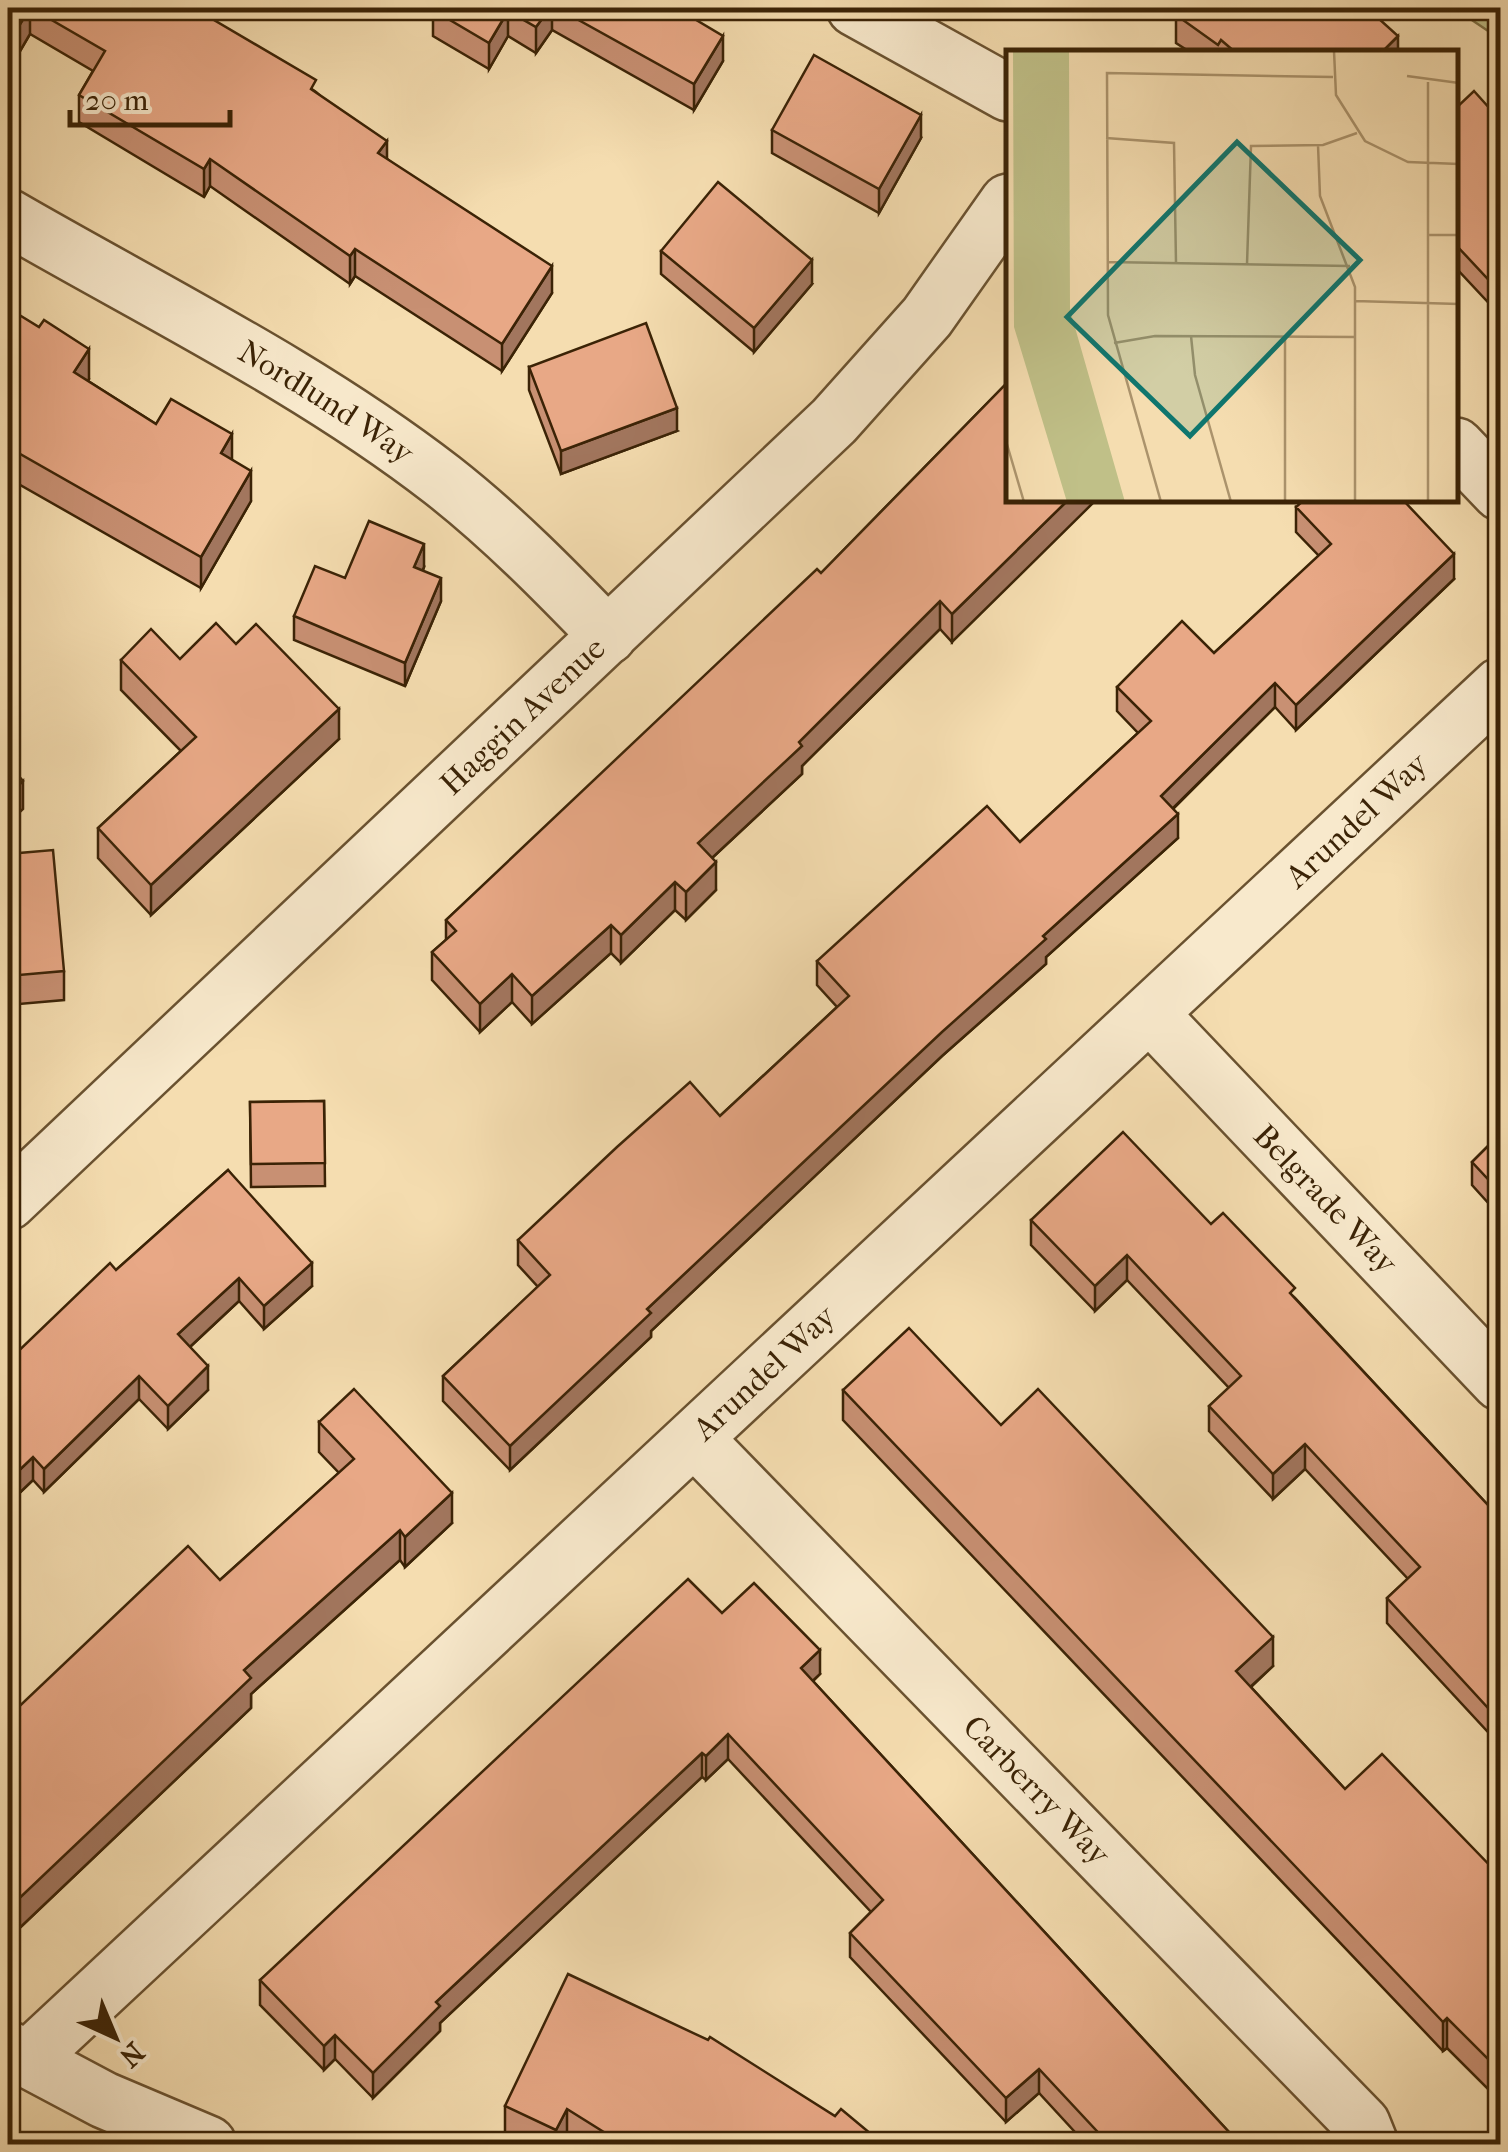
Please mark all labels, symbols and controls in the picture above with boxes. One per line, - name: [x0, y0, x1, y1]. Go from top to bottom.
- inset map: [1006, 50, 1458, 502]
- scale bar: [70, 65, 230, 127]
- text: 20 m: [85, 83, 148, 118]
- street label: Nordlund Way: [232, 333, 421, 472]
- street label: Haggin Avenue: [433, 629, 613, 802]
- street label: Arundel Way: [1277, 745, 1436, 897]
- street label: Belgrade Way: [1246, 1117, 1405, 1282]
- street label: Arundel Way: [684, 1297, 844, 1449]
- street label: Carberry Way: [955, 1708, 1118, 1874]
- north arrow: [65, 1987, 165, 2087]
- text: N: [112, 2035, 151, 2074]

